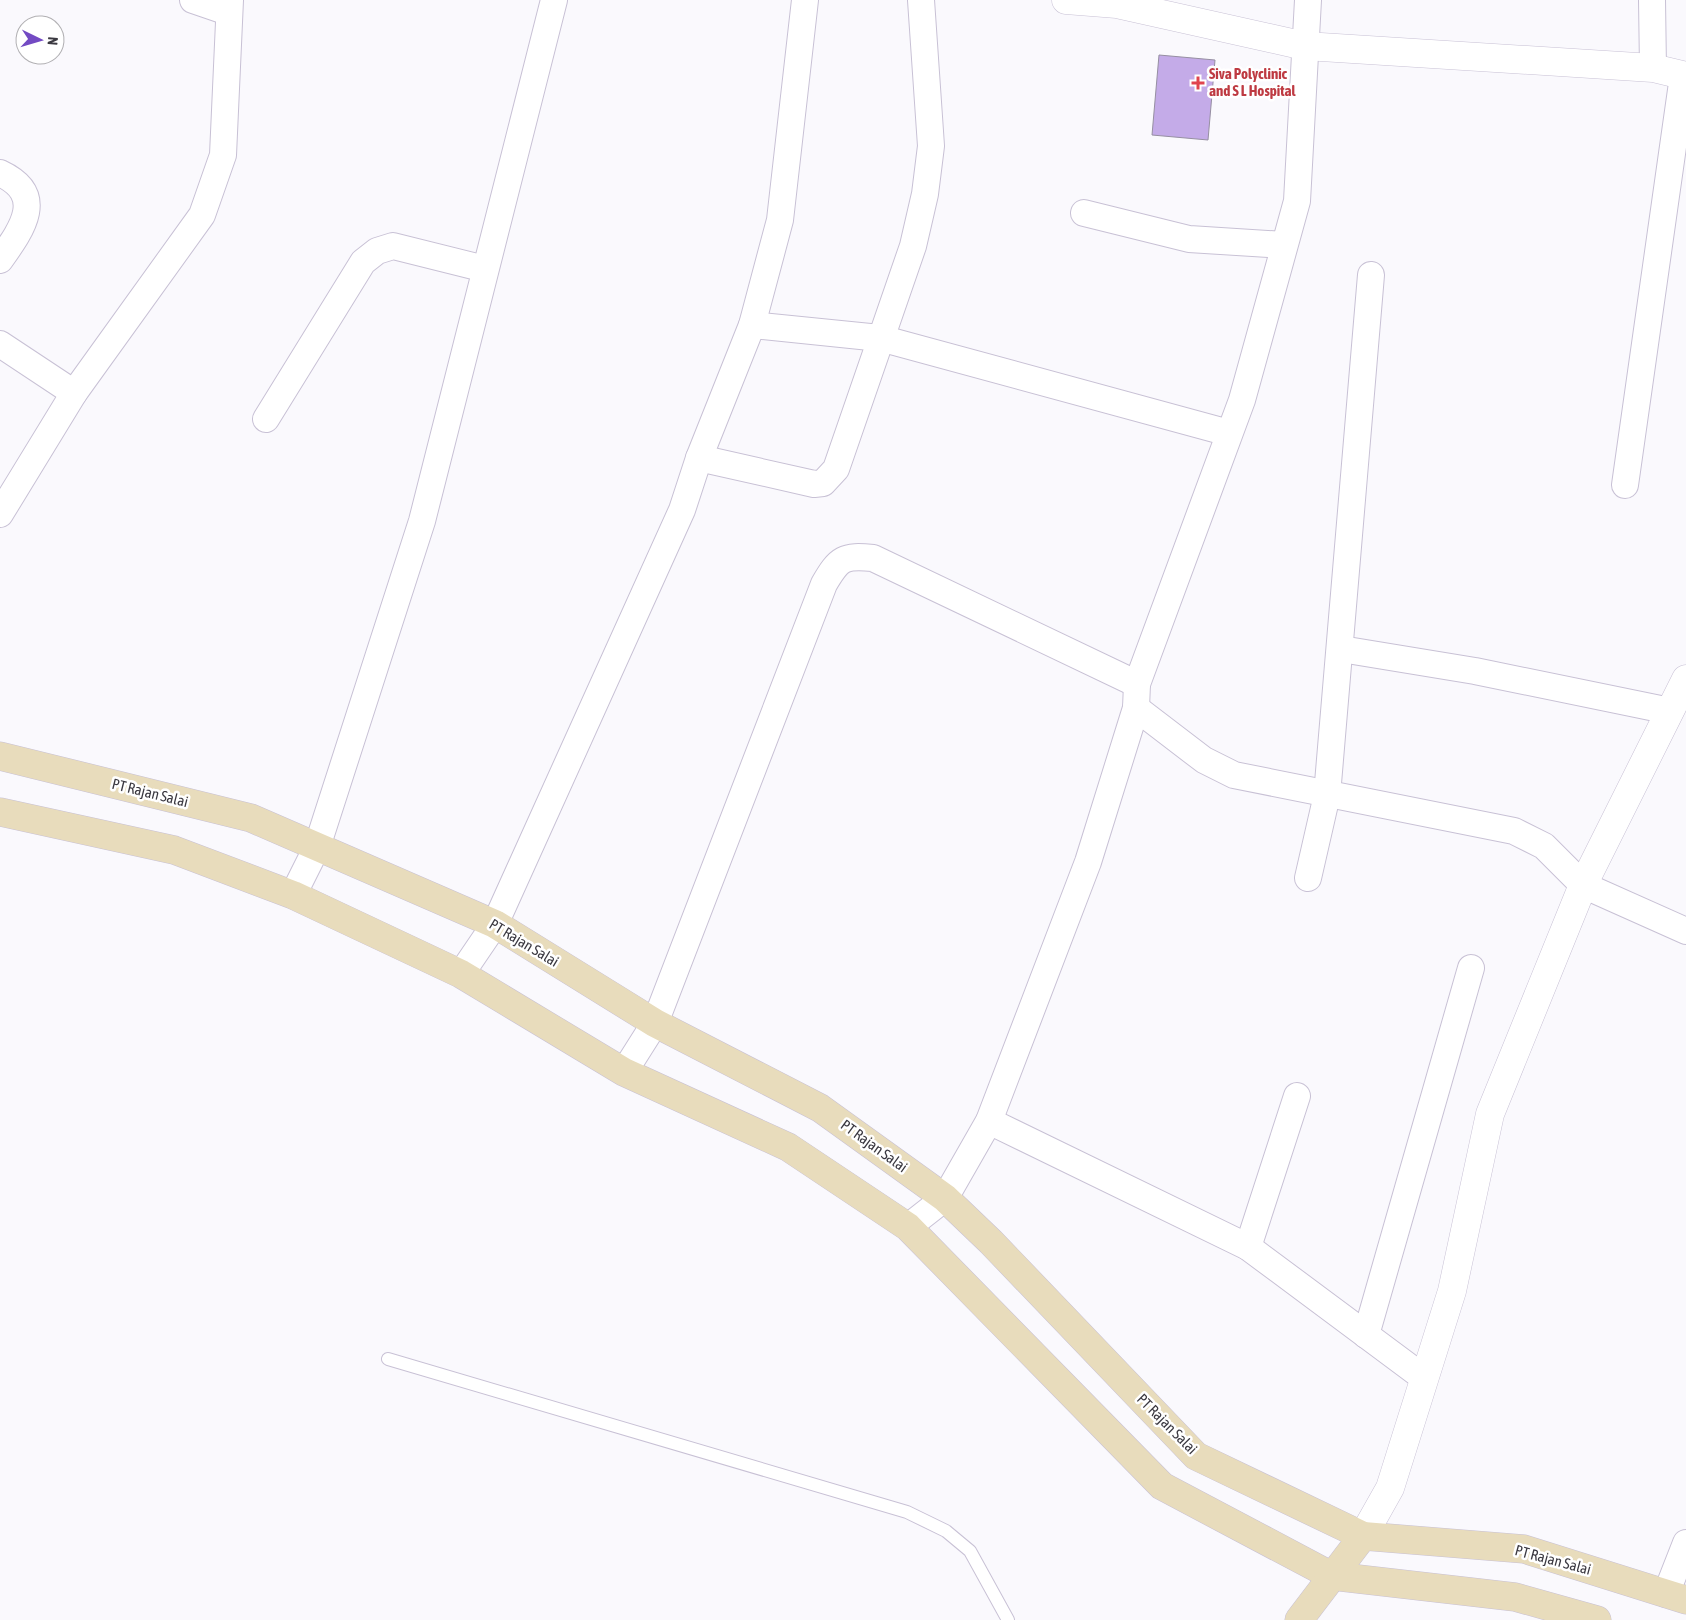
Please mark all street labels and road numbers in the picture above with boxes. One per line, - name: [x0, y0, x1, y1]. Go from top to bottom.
- street label: PT Rajan Salai: [110, 775, 190, 810]
- street label: PT Rajan Salai: [486, 915, 562, 970]
- street label: PT Rajan Salai: [838, 1116, 911, 1175]
- street label: PT Rajan Salai: [1134, 1390, 1201, 1457]
- street label: PT Rajan Salai: [1513, 1541, 1593, 1578]

